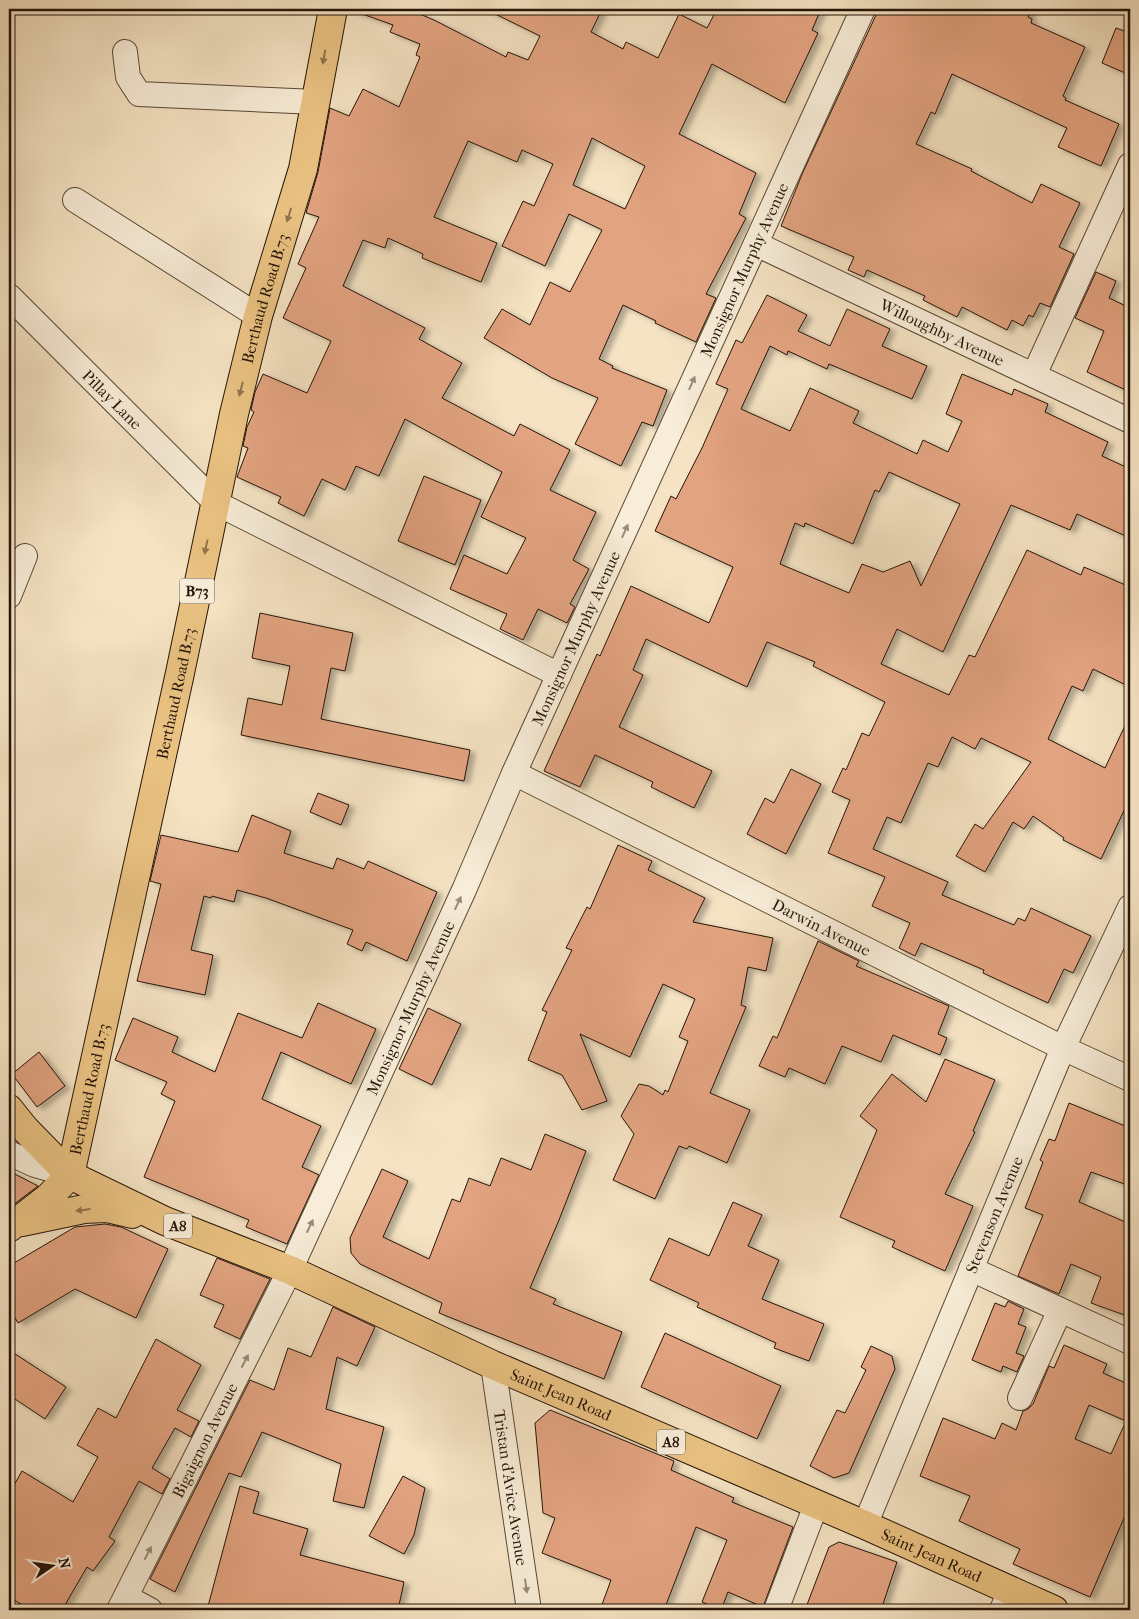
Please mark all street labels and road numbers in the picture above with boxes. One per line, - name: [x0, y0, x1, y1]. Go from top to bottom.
- street label: Monsignor Murphy Avenue: [696, 179, 792, 360]
- street label: Berthaud Road B.73: [237, 231, 292, 365]
- street label: Willoughby Avenue: [876, 294, 1007, 370]
- street label: Pillay Lane: [78, 365, 146, 433]
- street label: Monsignor Murphy Avenue: [528, 548, 624, 728]
- road number: B73: [180, 578, 214, 604]
- street label: Berthaud Road B.73: [152, 626, 199, 761]
- street label: Darwin Avenue: [769, 894, 874, 960]
- street label: Monsignor Murphy Avenue: [362, 917, 458, 1098]
- street label: Berthaud Road B.73: [65, 1021, 112, 1157]
- street label: Stevenson Avenue: [961, 1153, 1027, 1276]
- road number: A8: [164, 1214, 192, 1238]
- street label: Saint Jean Road: [508, 1364, 615, 1424]
- street label: Bigaignon Avenue: [168, 1380, 241, 1501]
- street label: Tristan d'Avice Avenue: [490, 1409, 532, 1567]
- road number: A8: [657, 1430, 685, 1454]
- street label: Saint Jean Road: [879, 1524, 985, 1586]

